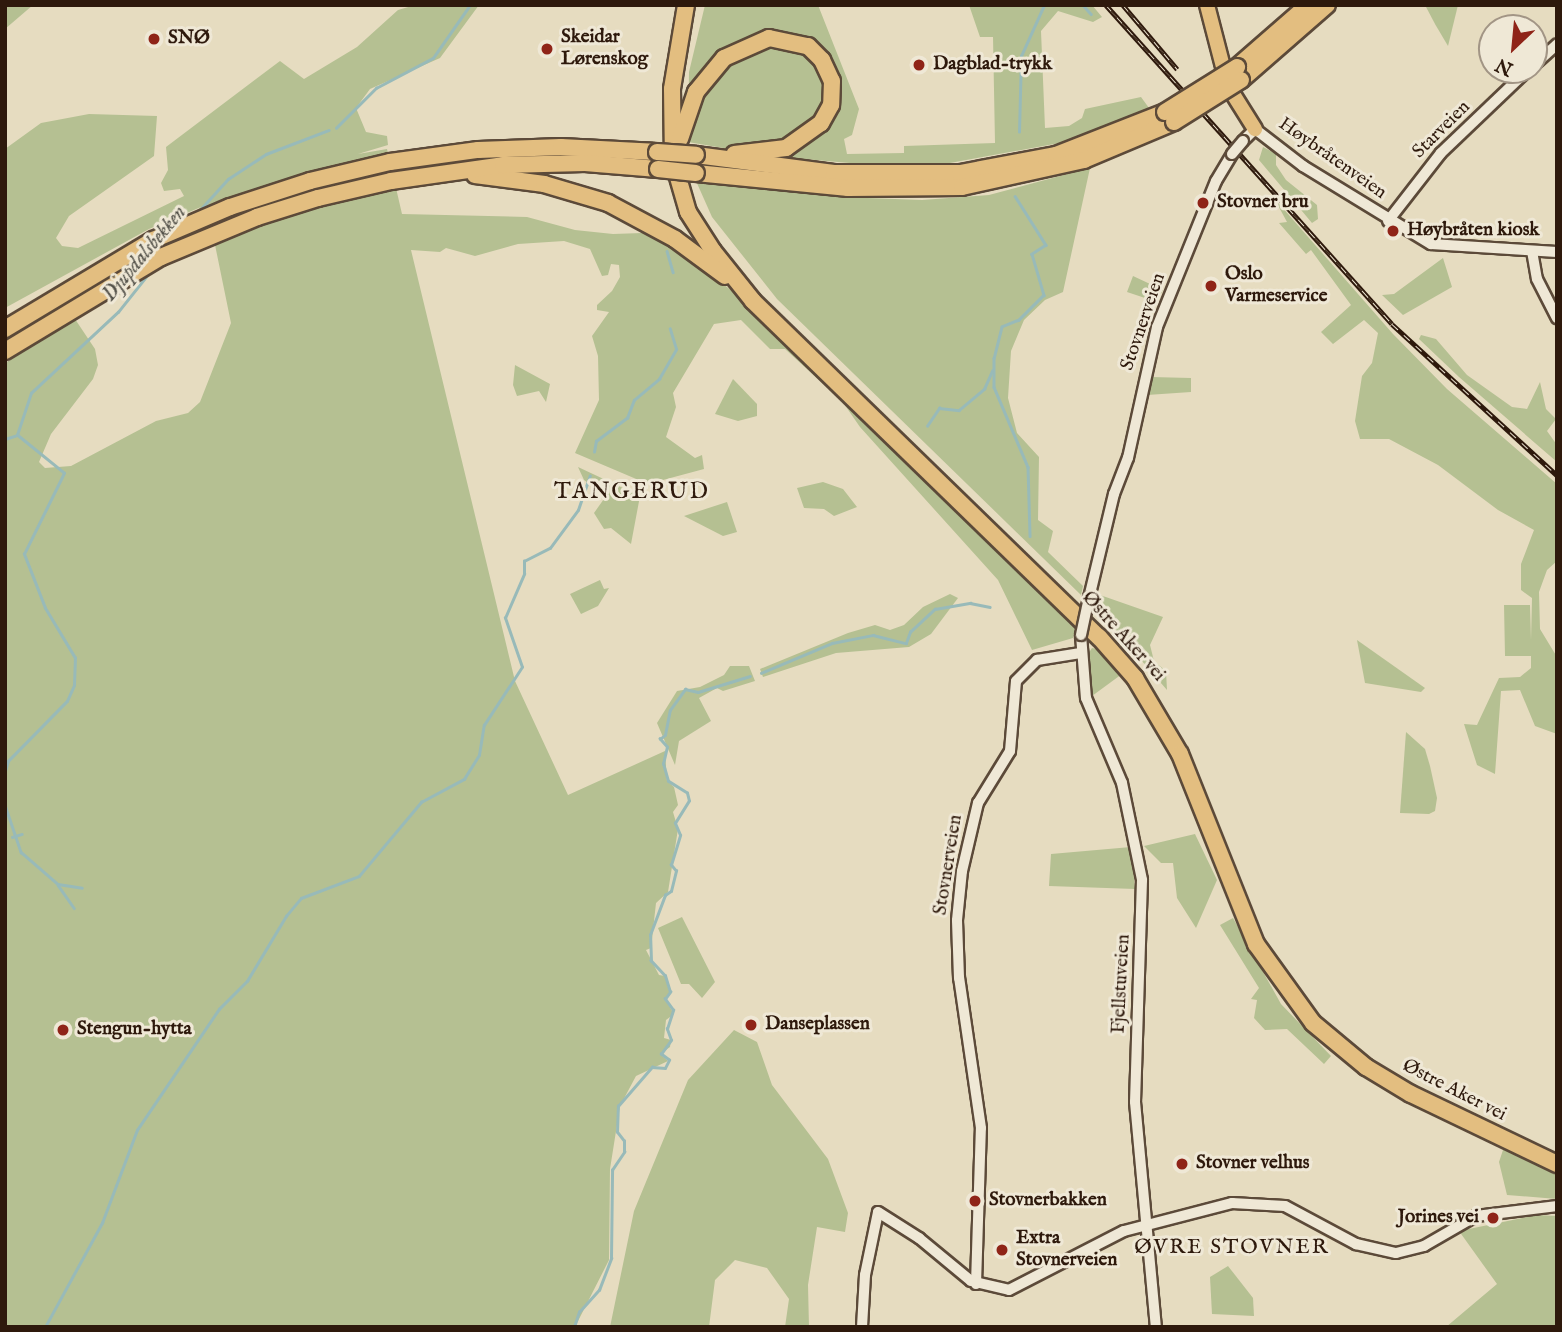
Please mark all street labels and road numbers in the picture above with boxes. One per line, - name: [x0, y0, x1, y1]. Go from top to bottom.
- street label: Starveien: [1408, 96, 1476, 164]
- street label: Høybråtenveien: [1274, 113, 1390, 205]
- street label: Stovnerveien: [1117, 270, 1171, 374]
- street label: Østre Aker vei: [1077, 587, 1169, 687]
- street label: Stovnerveien: [930, 813, 968, 917]
- street label: Fjellstuveien: [1108, 934, 1136, 1034]
- street label: Østre Aker vei: [1398, 1055, 1510, 1127]

